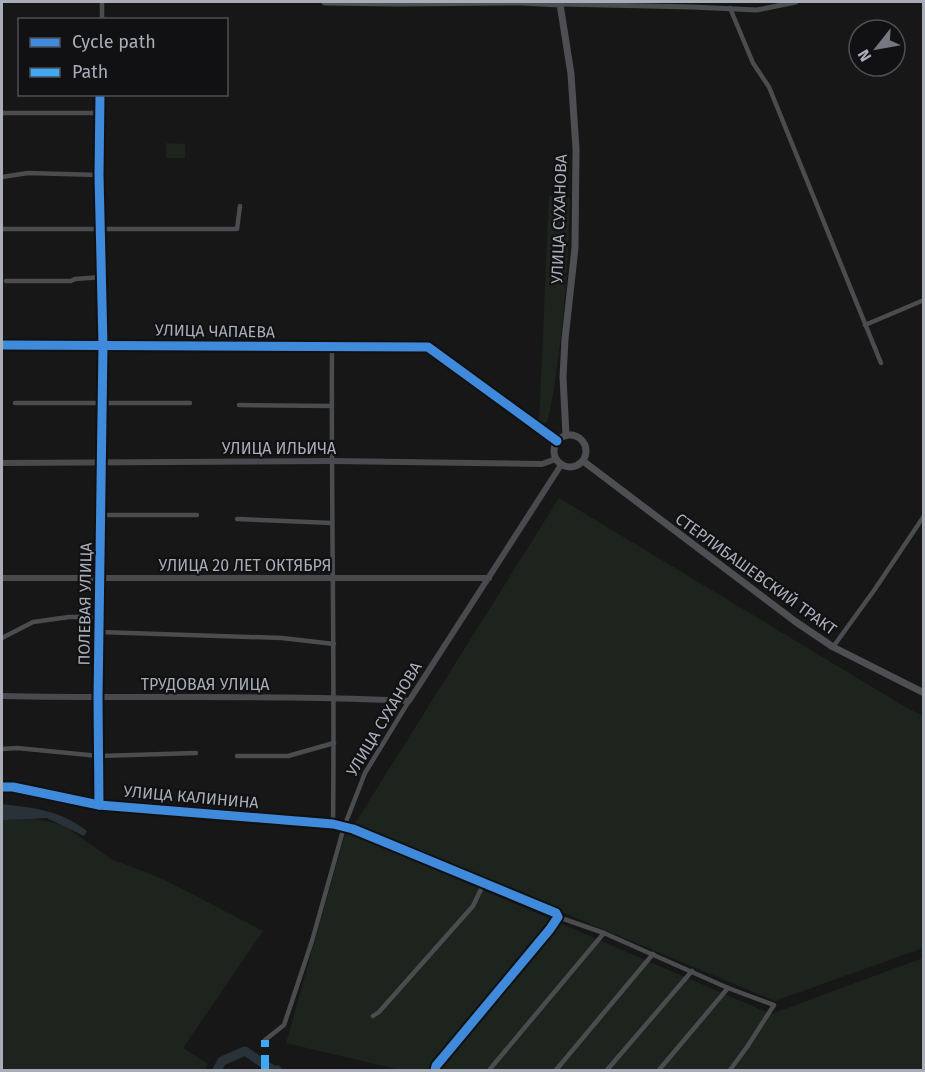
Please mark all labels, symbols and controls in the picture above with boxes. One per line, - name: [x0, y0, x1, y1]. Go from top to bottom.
- legend: [18, 18, 228, 96]
- north arrow: [847, 18, 907, 78]
- text: Cycle path: [72, 31, 156, 53]
- text: N: [854, 46, 875, 65]
- text: Path: [72, 61, 108, 83]
- street label: УЛИЦА СУХАНОВА: [547, 153, 571, 284]
- street label: УЛИЦА ЧАПАЕВА: [155, 320, 276, 342]
- street label: УЛИЦА ИЛЬИЧА: [222, 439, 337, 458]
- street label: СТЕРЛИБАШЕВСКИЙ ТРАКТ: [672, 509, 841, 639]
- street label: ПОЛЕВАЯ УЛИЦА: [74, 542, 96, 666]
- street label: УЛИЦА 20 ЛЕТ ОКТЯБРЯ: [159, 556, 332, 575]
- street label: УЛИЦА СУХАНОВА: [342, 658, 426, 780]
- street label: ТРУДОВАЯ УЛИЦА: [141, 675, 270, 694]
- street label: УЛИЦА КАЛИНИНА: [123, 782, 260, 812]

